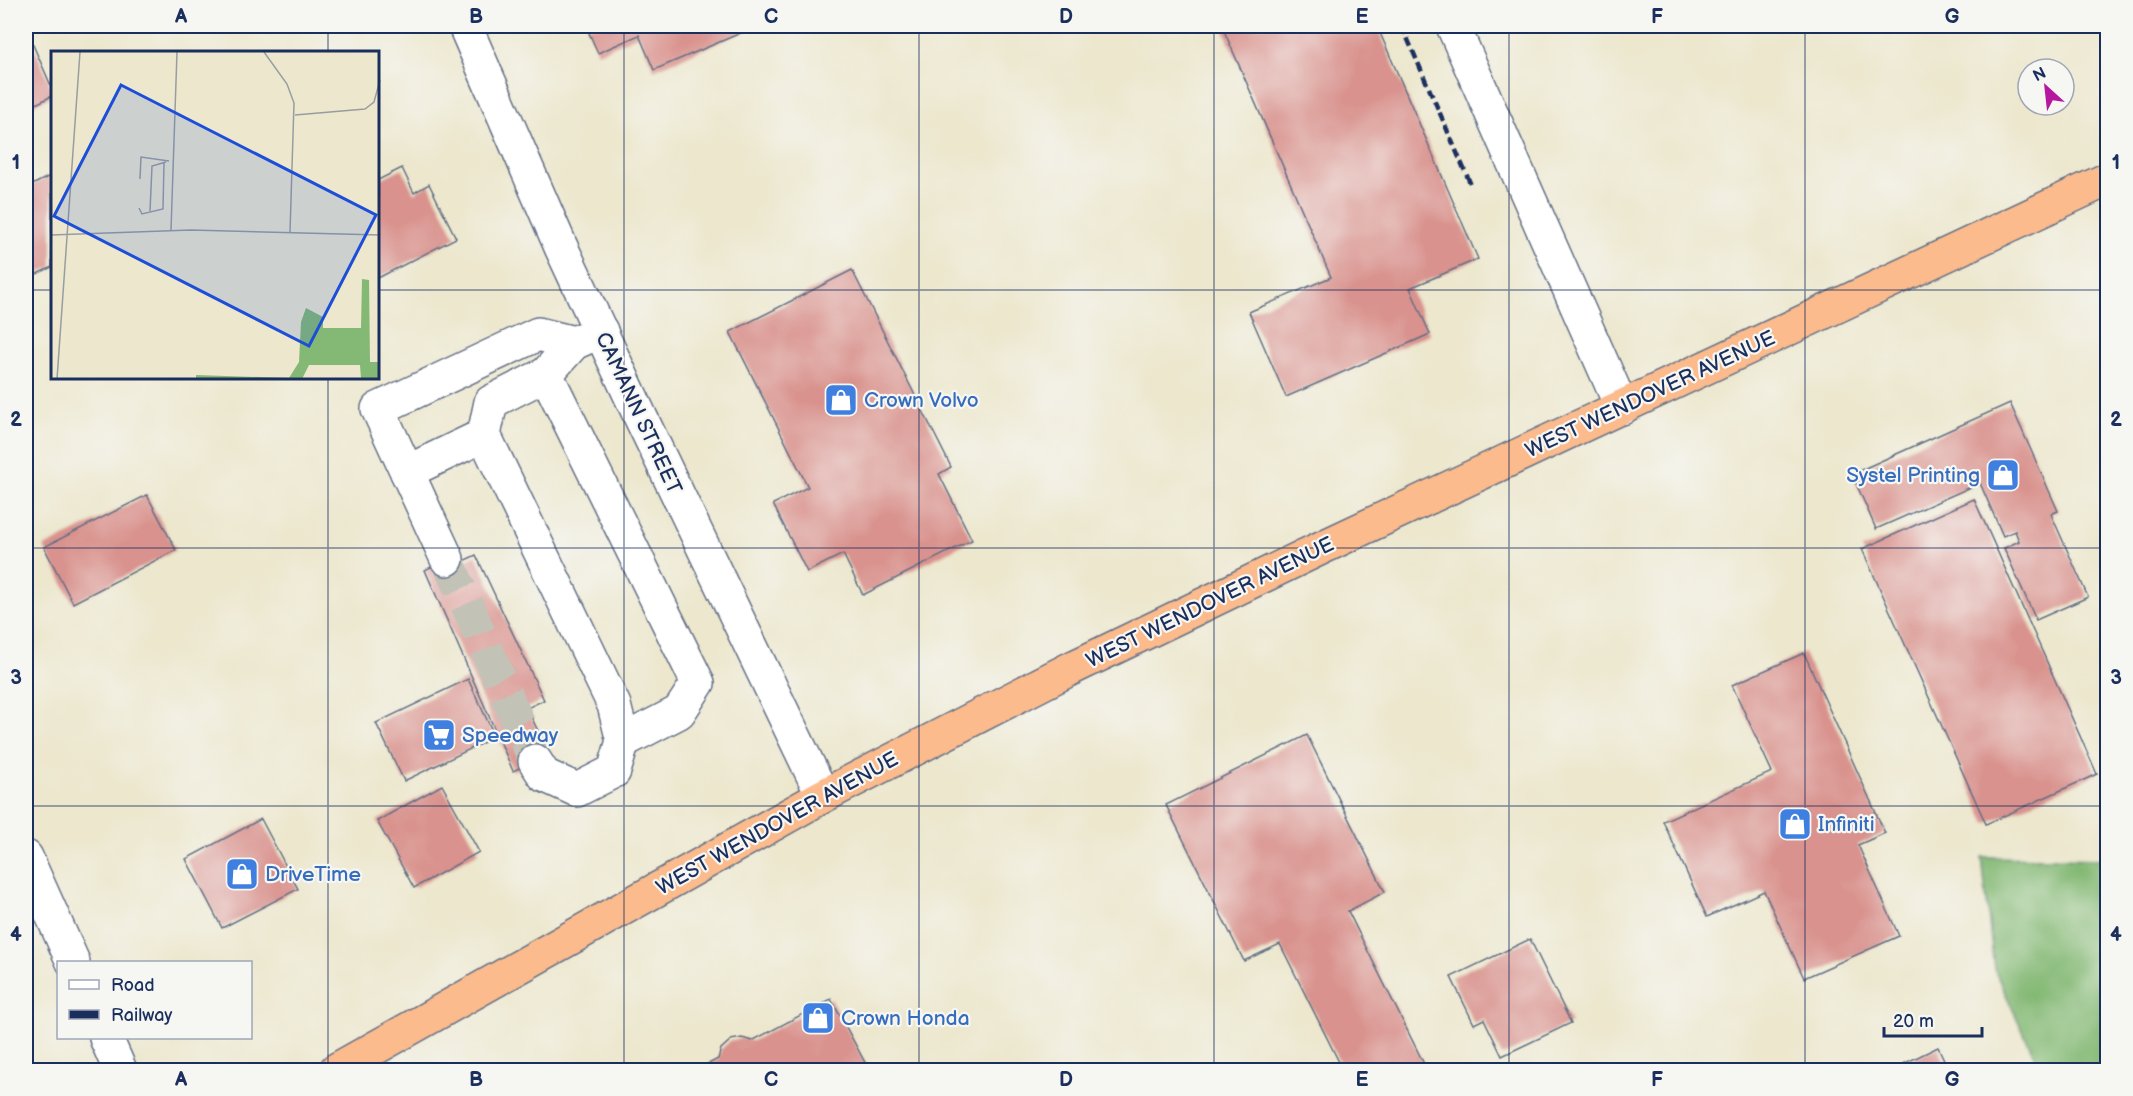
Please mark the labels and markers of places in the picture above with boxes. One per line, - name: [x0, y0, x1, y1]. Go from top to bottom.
- shop icon: Crown Volvo: [823, 382, 859, 418]
- place label: Crown Volvo: [864, 388, 979, 413]
- shop icon: Systel Printing: [1985, 457, 2021, 493]
- place label: Systel Printing: [1846, 463, 1980, 488]
- supermarket icon: Speedway: [421, 717, 457, 753]
- place label: Speedway: [462, 723, 559, 748]
- shop icon: Infiniti: [1777, 806, 1813, 842]
- place label: Infiniti: [1818, 812, 1875, 837]
- shop icon: DriveTime: [224, 856, 260, 892]
- place label: DriveTime: [265, 862, 361, 887]
- shop icon: Crown Honda: [800, 1000, 836, 1036]
- place label: Crown Honda: [841, 1006, 970, 1031]

